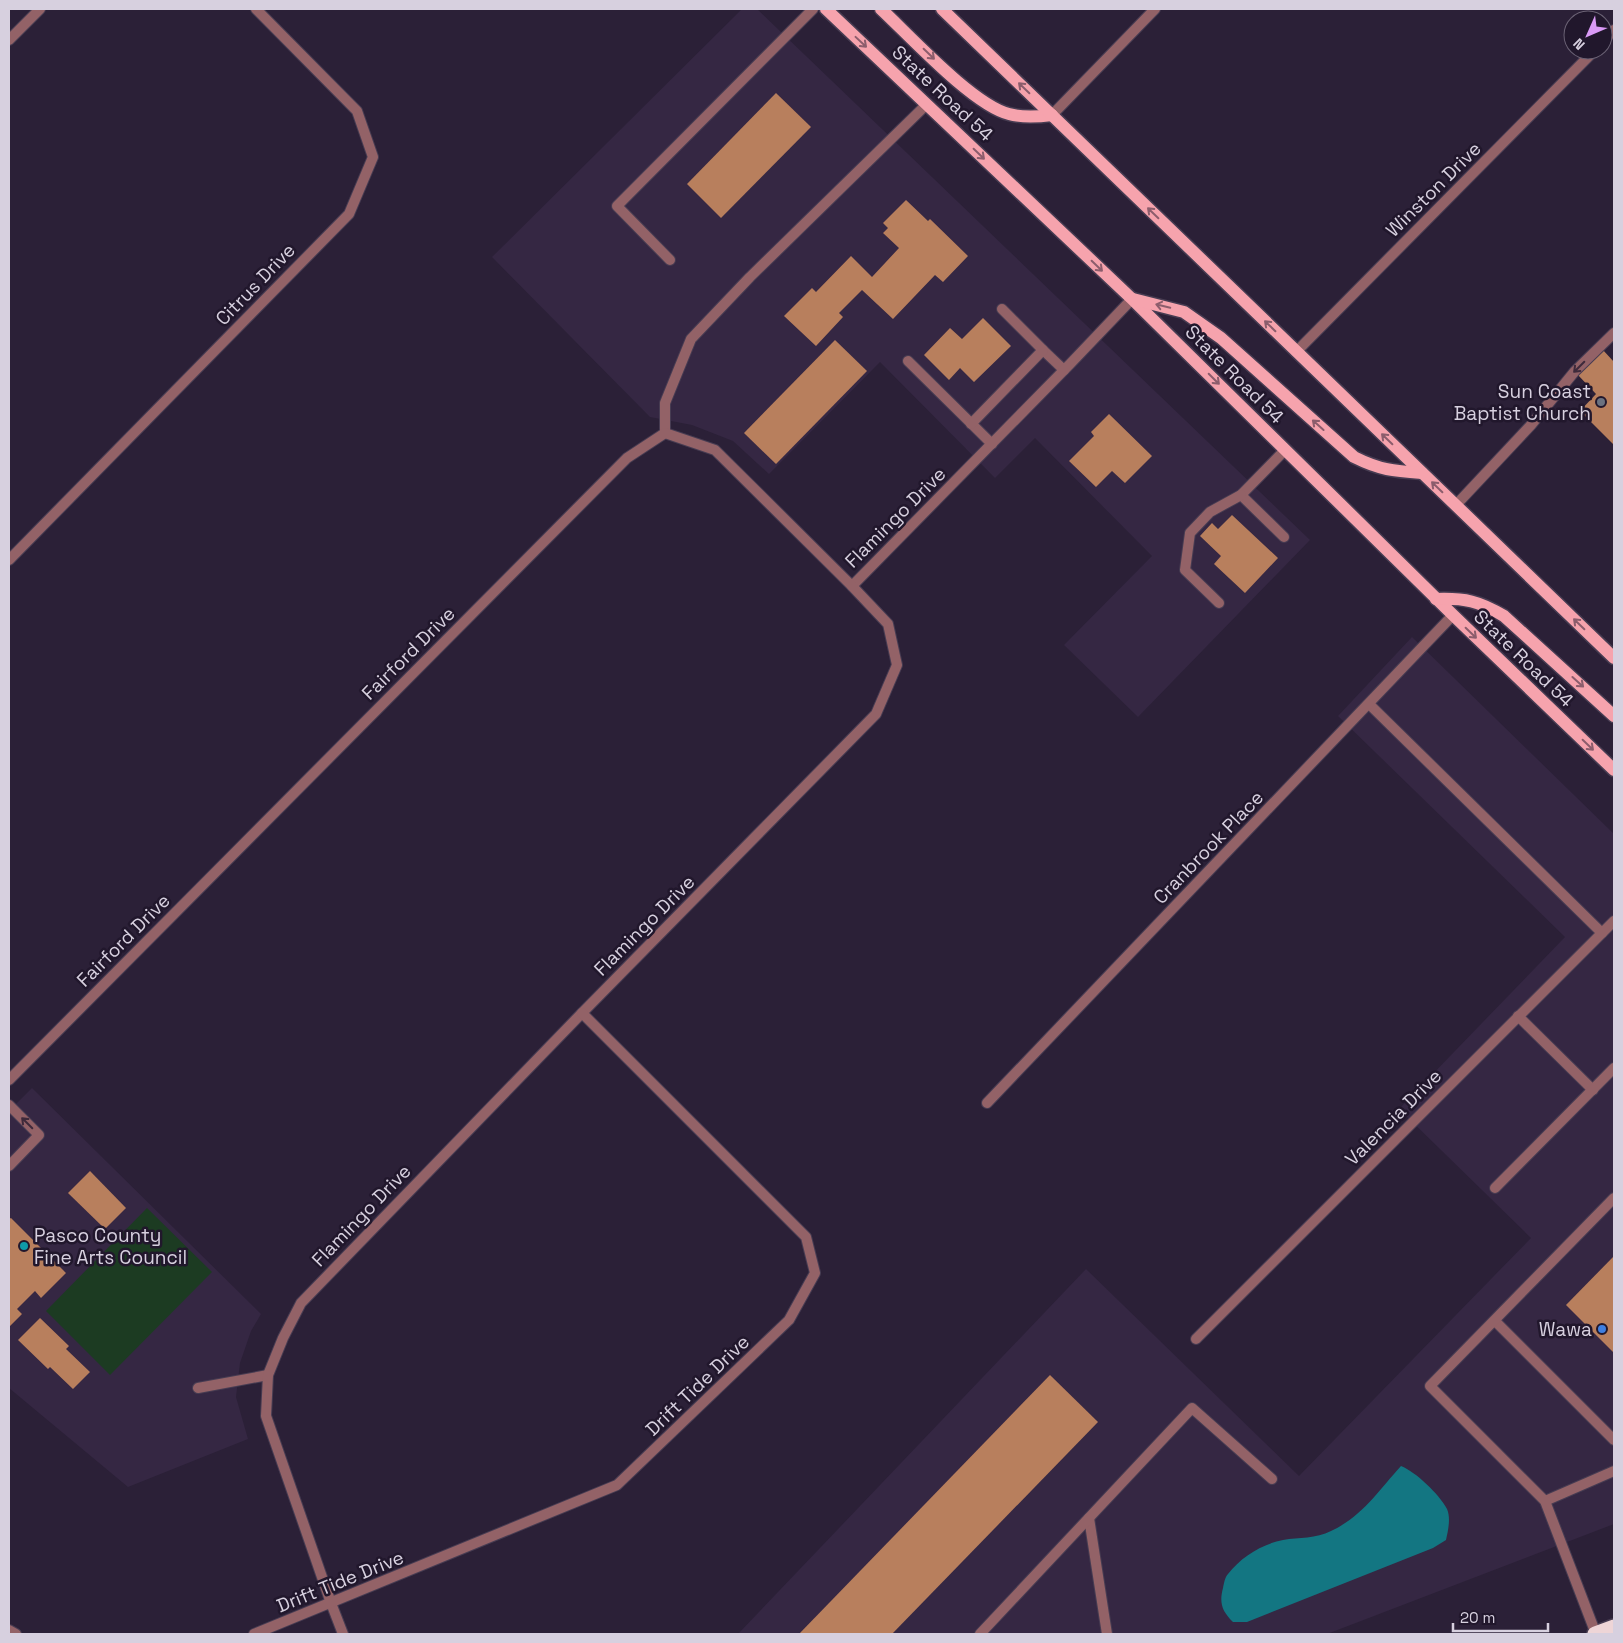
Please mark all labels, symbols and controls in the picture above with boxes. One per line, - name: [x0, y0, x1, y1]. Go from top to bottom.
- north arrow: [1563, 10, 1613, 60]
- text: N: [1569, 35, 1588, 54]
- one-way arrow: [855, 36, 868, 48]
- street label: State Road 54: [887, 40, 999, 147]
- one-way arrow: [923, 48, 936, 60]
- one-way arrow: [1018, 82, 1030, 94]
- street label: Winston Drive: [1380, 136, 1486, 242]
- one-way arrow: [973, 148, 986, 160]
- one-way arrow: [1147, 207, 1159, 219]
- street label: Citrus Drive: [210, 238, 301, 331]
- one-way arrow: [1091, 260, 1104, 272]
- one-way arrow: [1155, 301, 1171, 311]
- street label: State Road 54: [1180, 320, 1290, 429]
- one-way arrow: [1264, 320, 1276, 332]
- one-way arrow: [1573, 361, 1586, 373]
- one-way arrow: [1207, 373, 1220, 385]
- place label: Sun Coast Baptist Church: [1454, 379, 1591, 426]
- marker: Sun Coast Baptist Church: [1595, 396, 1607, 408]
- one-way arrow: [1312, 419, 1325, 431]
- one-way arrow: [1380, 433, 1393, 445]
- street label: Flamingo Drive: [840, 462, 951, 573]
- one-way arrow: [1431, 481, 1443, 493]
- street label: Fairford Drive: [356, 601, 460, 705]
- street label: State Road 54: [1468, 604, 1579, 713]
- one-way arrow: [1573, 618, 1585, 630]
- one-way arrow: [1465, 627, 1477, 639]
- one-way arrow: [1572, 676, 1585, 688]
- one-way arrow: [1582, 739, 1594, 751]
- street label: Cranbrook Place: [1148, 785, 1269, 909]
- street label: Flamingo Drive: [589, 870, 700, 981]
- street label: Fairford Drive: [71, 888, 175, 992]
- street label: Valencia Drive: [1340, 1064, 1447, 1171]
- one-way arrow: [21, 1117, 33, 1129]
- street label: Flamingo Drive: [306, 1159, 416, 1272]
- place label: Pasco County Fine Arts Council: [34, 1223, 187, 1270]
- marker: Pasco County Fine Arts Council: [18, 1240, 30, 1252]
- place label: Wawa: [1539, 1317, 1592, 1342]
- marker: Wawa: [1596, 1323, 1608, 1335]
- street label: Drift Tide Drive: [640, 1329, 755, 1441]
- street label: Drift Tide Drive: [273, 1545, 408, 1618]
- scale bar: [1453, 1600, 1548, 1632]
- text: 20 m: [1460, 1608, 1495, 1627]

